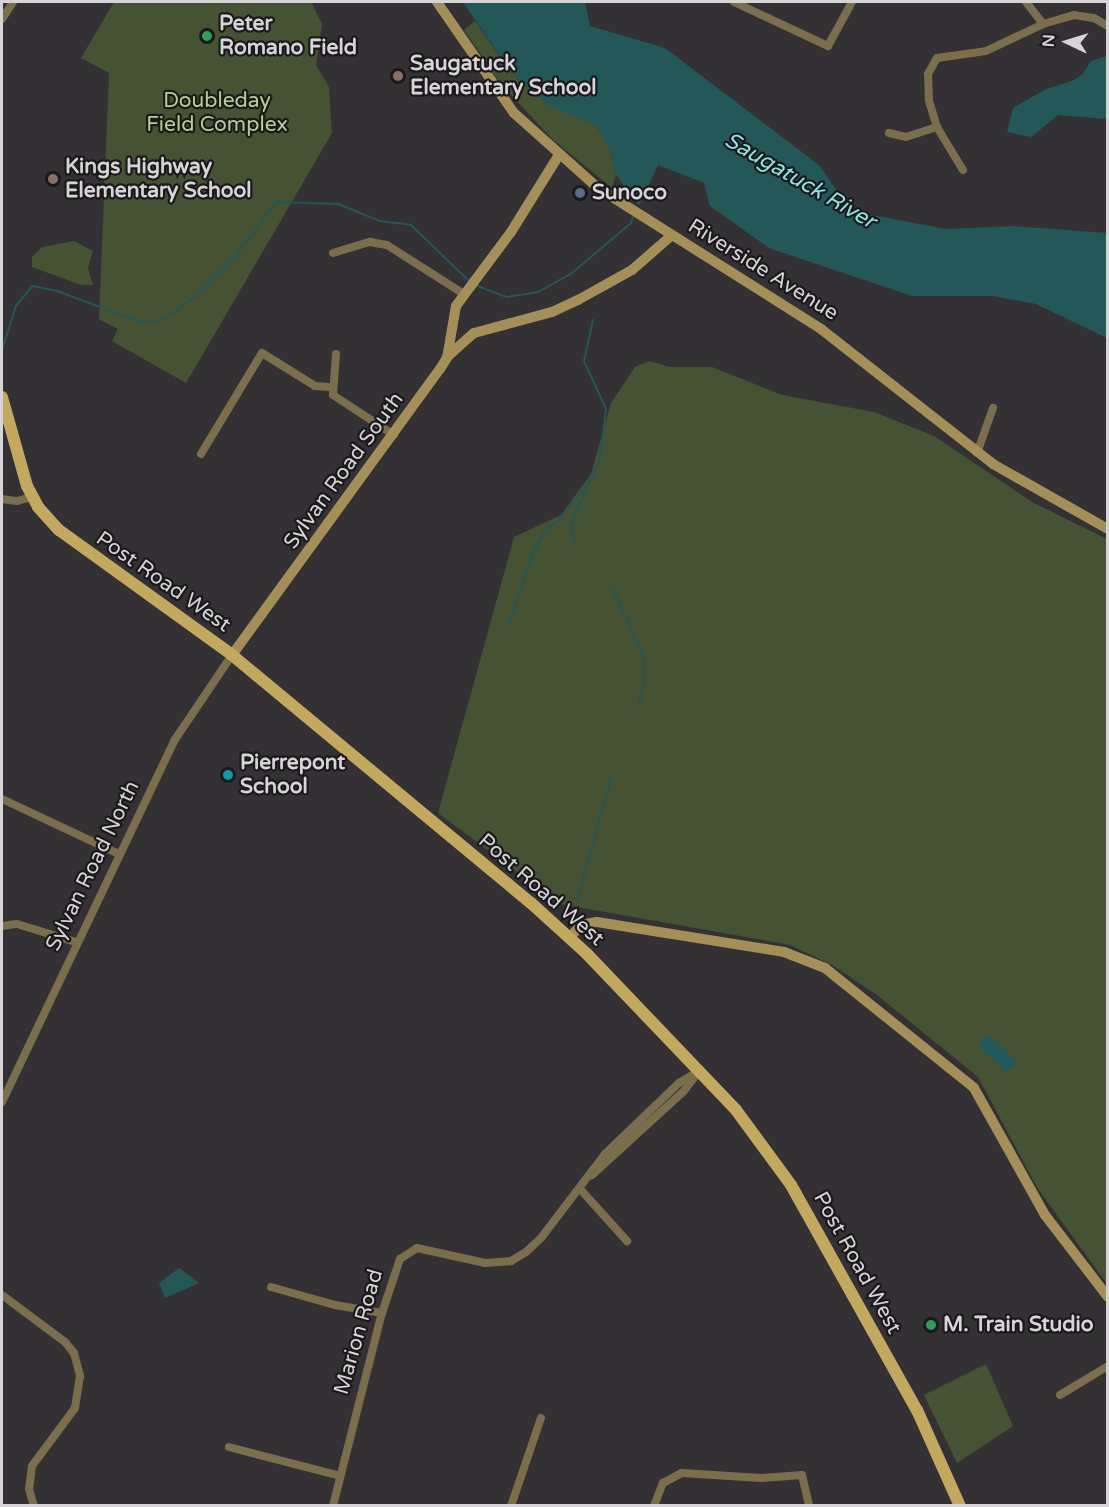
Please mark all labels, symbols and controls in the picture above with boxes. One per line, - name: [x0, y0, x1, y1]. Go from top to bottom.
- place label: Peter Romano Field: [219, 11, 357, 61]
- north arrow: [1037, 12, 1097, 72]
- marker: Peter Romano Field: [200, 29, 214, 43]
- text: N: [1039, 34, 1059, 48]
- place label: Saugatuck Elementary School: [410, 51, 597, 101]
- marker: Saugatuck Elementary School: [391, 69, 405, 83]
- park label: Doubleday Field Complex: [146, 88, 288, 138]
- water label: Saugatuck River: [720, 127, 880, 235]
- place label: Kings Highway Elementary School: [65, 154, 252, 204]
- marker: Kings Highway Elementary School: [46, 172, 60, 186]
- place label: Sunoco: [592, 180, 667, 206]
- marker: Sunoco: [573, 186, 587, 200]
- street label: Riverside Avenue: [683, 214, 843, 326]
- street label: Sylvan Road South: [279, 388, 409, 554]
- street label: Post Road West: [91, 526, 235, 638]
- place label: Pierrepont School: [240, 750, 345, 800]
- marker: Pierrepont School: [221, 768, 235, 782]
- street label: Sylvan Road North: [41, 777, 145, 955]
- street label: Post Road West: [473, 829, 609, 951]
- street label: Post Road West: [808, 1188, 906, 1338]
- street label: Marion Road: [329, 1266, 389, 1398]
- place label: M. Train Studio: [943, 1312, 1094, 1338]
- marker: M. Train Studio: [924, 1318, 938, 1332]

